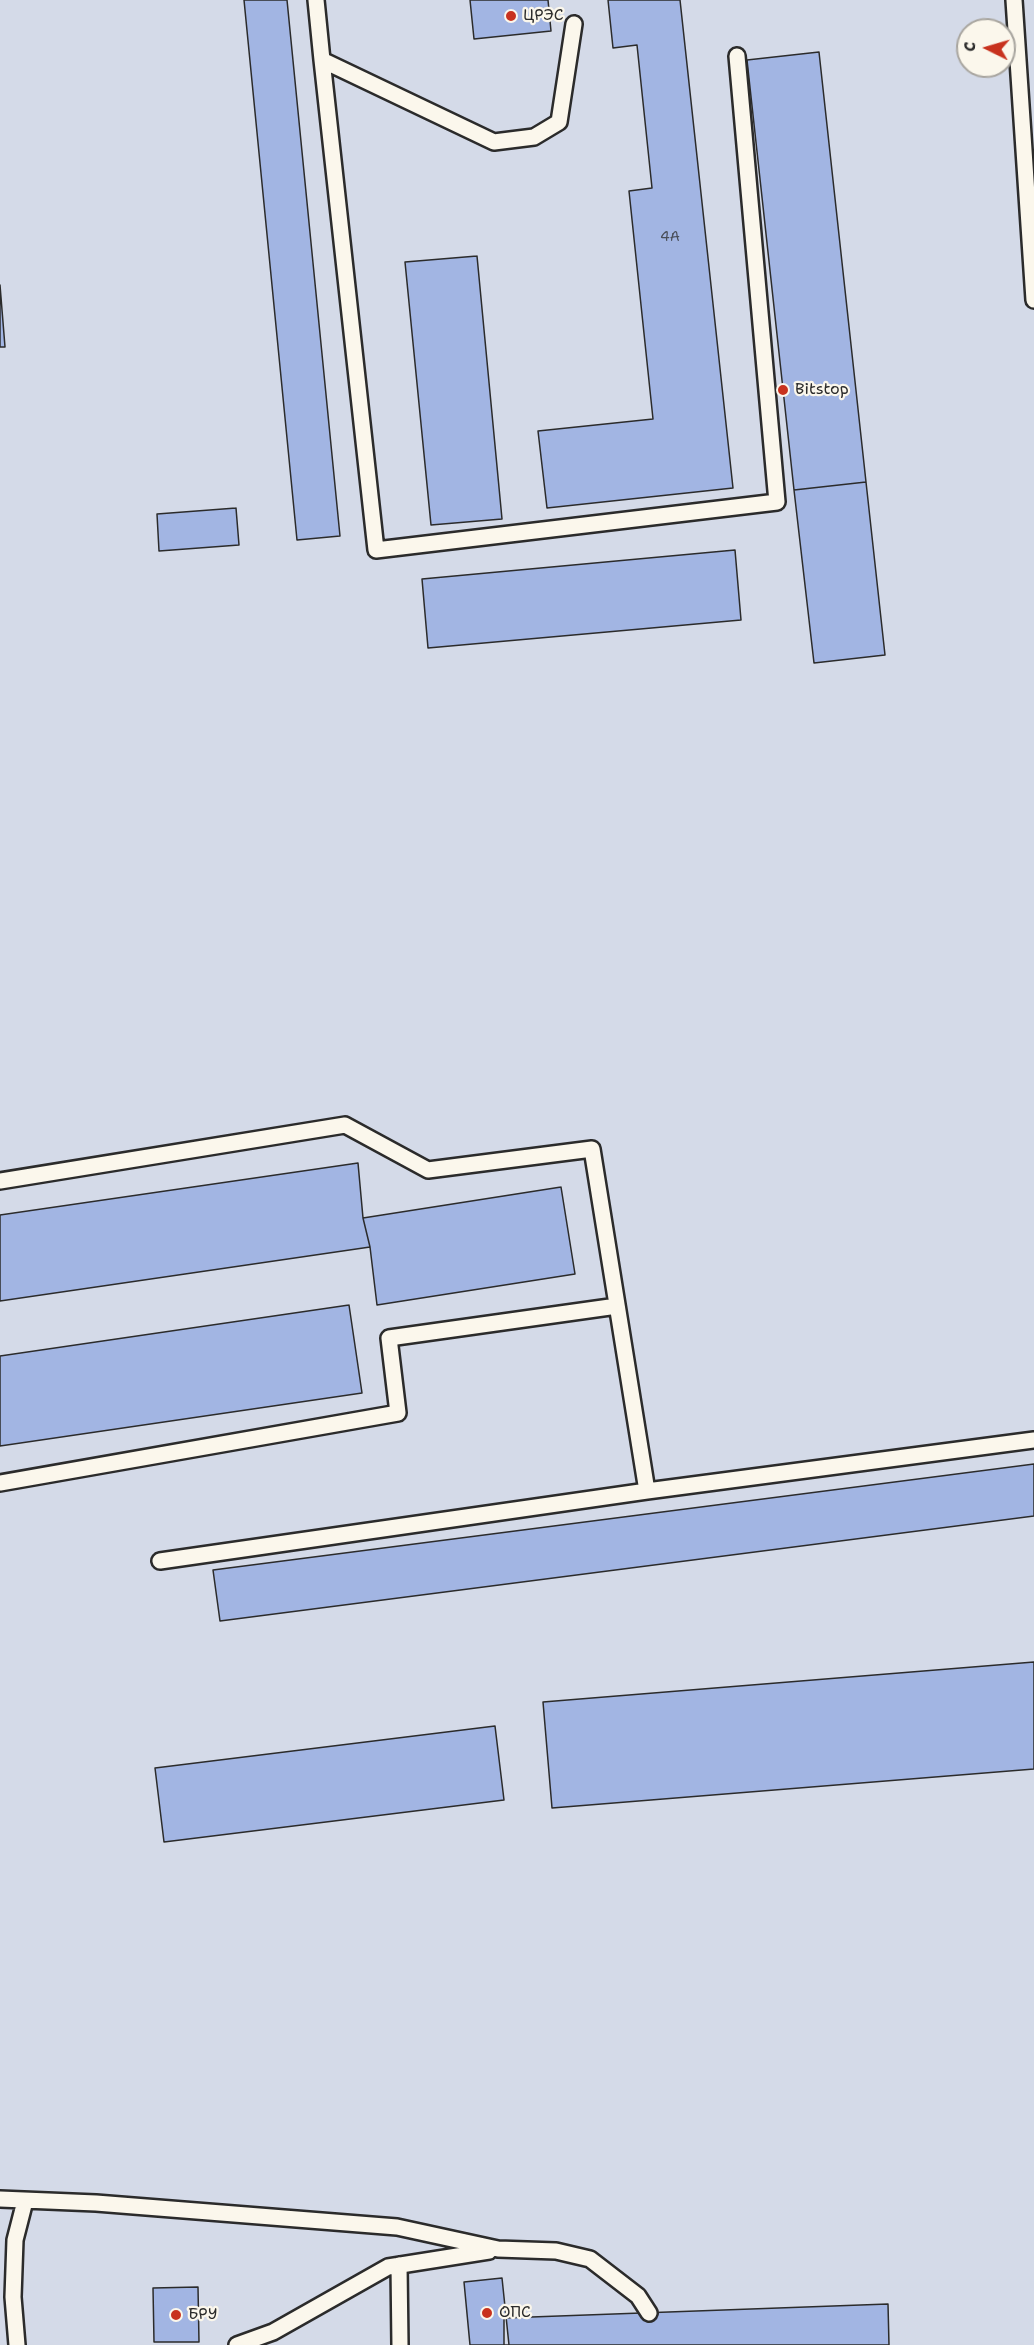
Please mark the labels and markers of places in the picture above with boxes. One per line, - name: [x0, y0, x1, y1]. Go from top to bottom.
- place label: ЦРЭС: [523, 6, 564, 26]
- marker: ЦРЭС: [504, 9, 518, 23]
- place label: Bitstop: [795, 380, 849, 400]
- marker: Bitstop: [776, 383, 790, 397]
- place label: ОПС: [499, 2303, 531, 2323]
- place label: БРУ: [188, 2305, 217, 2325]
- marker: ОПС: [480, 2306, 494, 2320]
- marker: БРУ: [169, 2308, 183, 2322]

